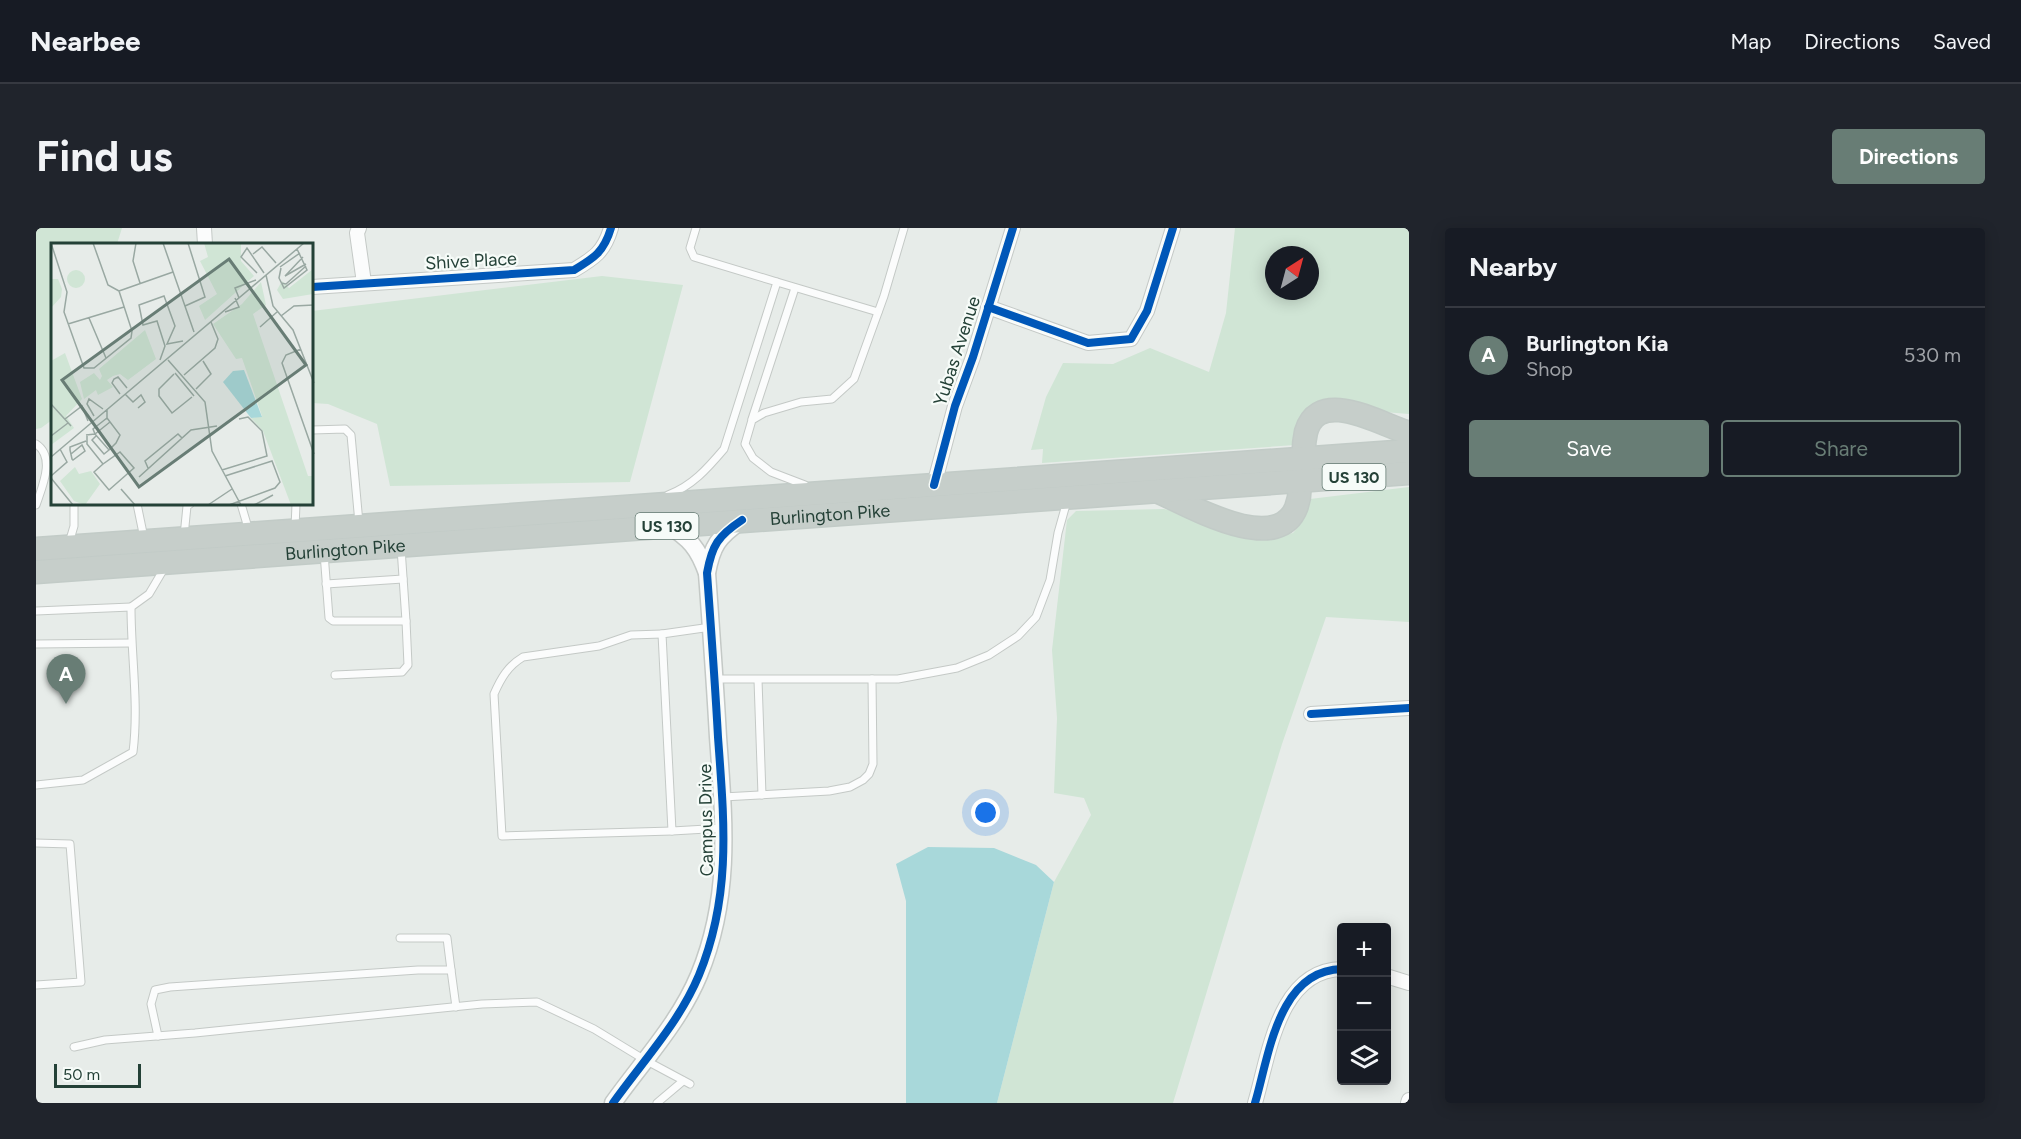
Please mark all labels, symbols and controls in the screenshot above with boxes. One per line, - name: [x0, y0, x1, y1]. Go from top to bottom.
- text: Nearbee: [30, 24, 140, 58]
- text: Map: [1730, 29, 1771, 54]
- text: Directions: [1804, 29, 1900, 54]
- text: Saved: [1933, 29, 1991, 54]
- button: Directions: [1832, 129, 1985, 184]
- text: Find us: [36, 131, 173, 182]
- inset map: [51, 243, 314, 506]
- north arrow: [1265, 246, 1319, 300]
- street label: Shive Place: [425, 248, 518, 274]
- text: Nearby: [1469, 251, 1557, 283]
- street label: Yubas Avenue: [929, 293, 985, 409]
- text: Burlington Kia: [1526, 330, 1669, 357]
- text: A: [1481, 343, 1496, 367]
- text: 530 m: [1904, 343, 1961, 367]
- text: Shop: [1526, 357, 1573, 381]
- button: Save: [1469, 420, 1709, 477]
- button: Share: [1721, 420, 1961, 477]
- road number: US 130: [1322, 464, 1386, 490]
- street label: Burlington Pike: [769, 499, 891, 530]
- road number: US 130: [636, 513, 698, 539]
- street label: Burlington Pike: [284, 534, 406, 565]
- pin: A: [46, 654, 86, 704]
- street label: Campus Drive: [694, 763, 718, 876]
- your location: [971, 798, 1000, 827]
- map controls: [1337, 923, 1391, 1085]
- button: +: [1337, 923, 1391, 977]
- button: −: [1337, 977, 1391, 1031]
- button: layers: [1337, 1031, 1391, 1085]
- scale bar: [54, 1061, 141, 1088]
- text: 50 m: [63, 1065, 100, 1084]

